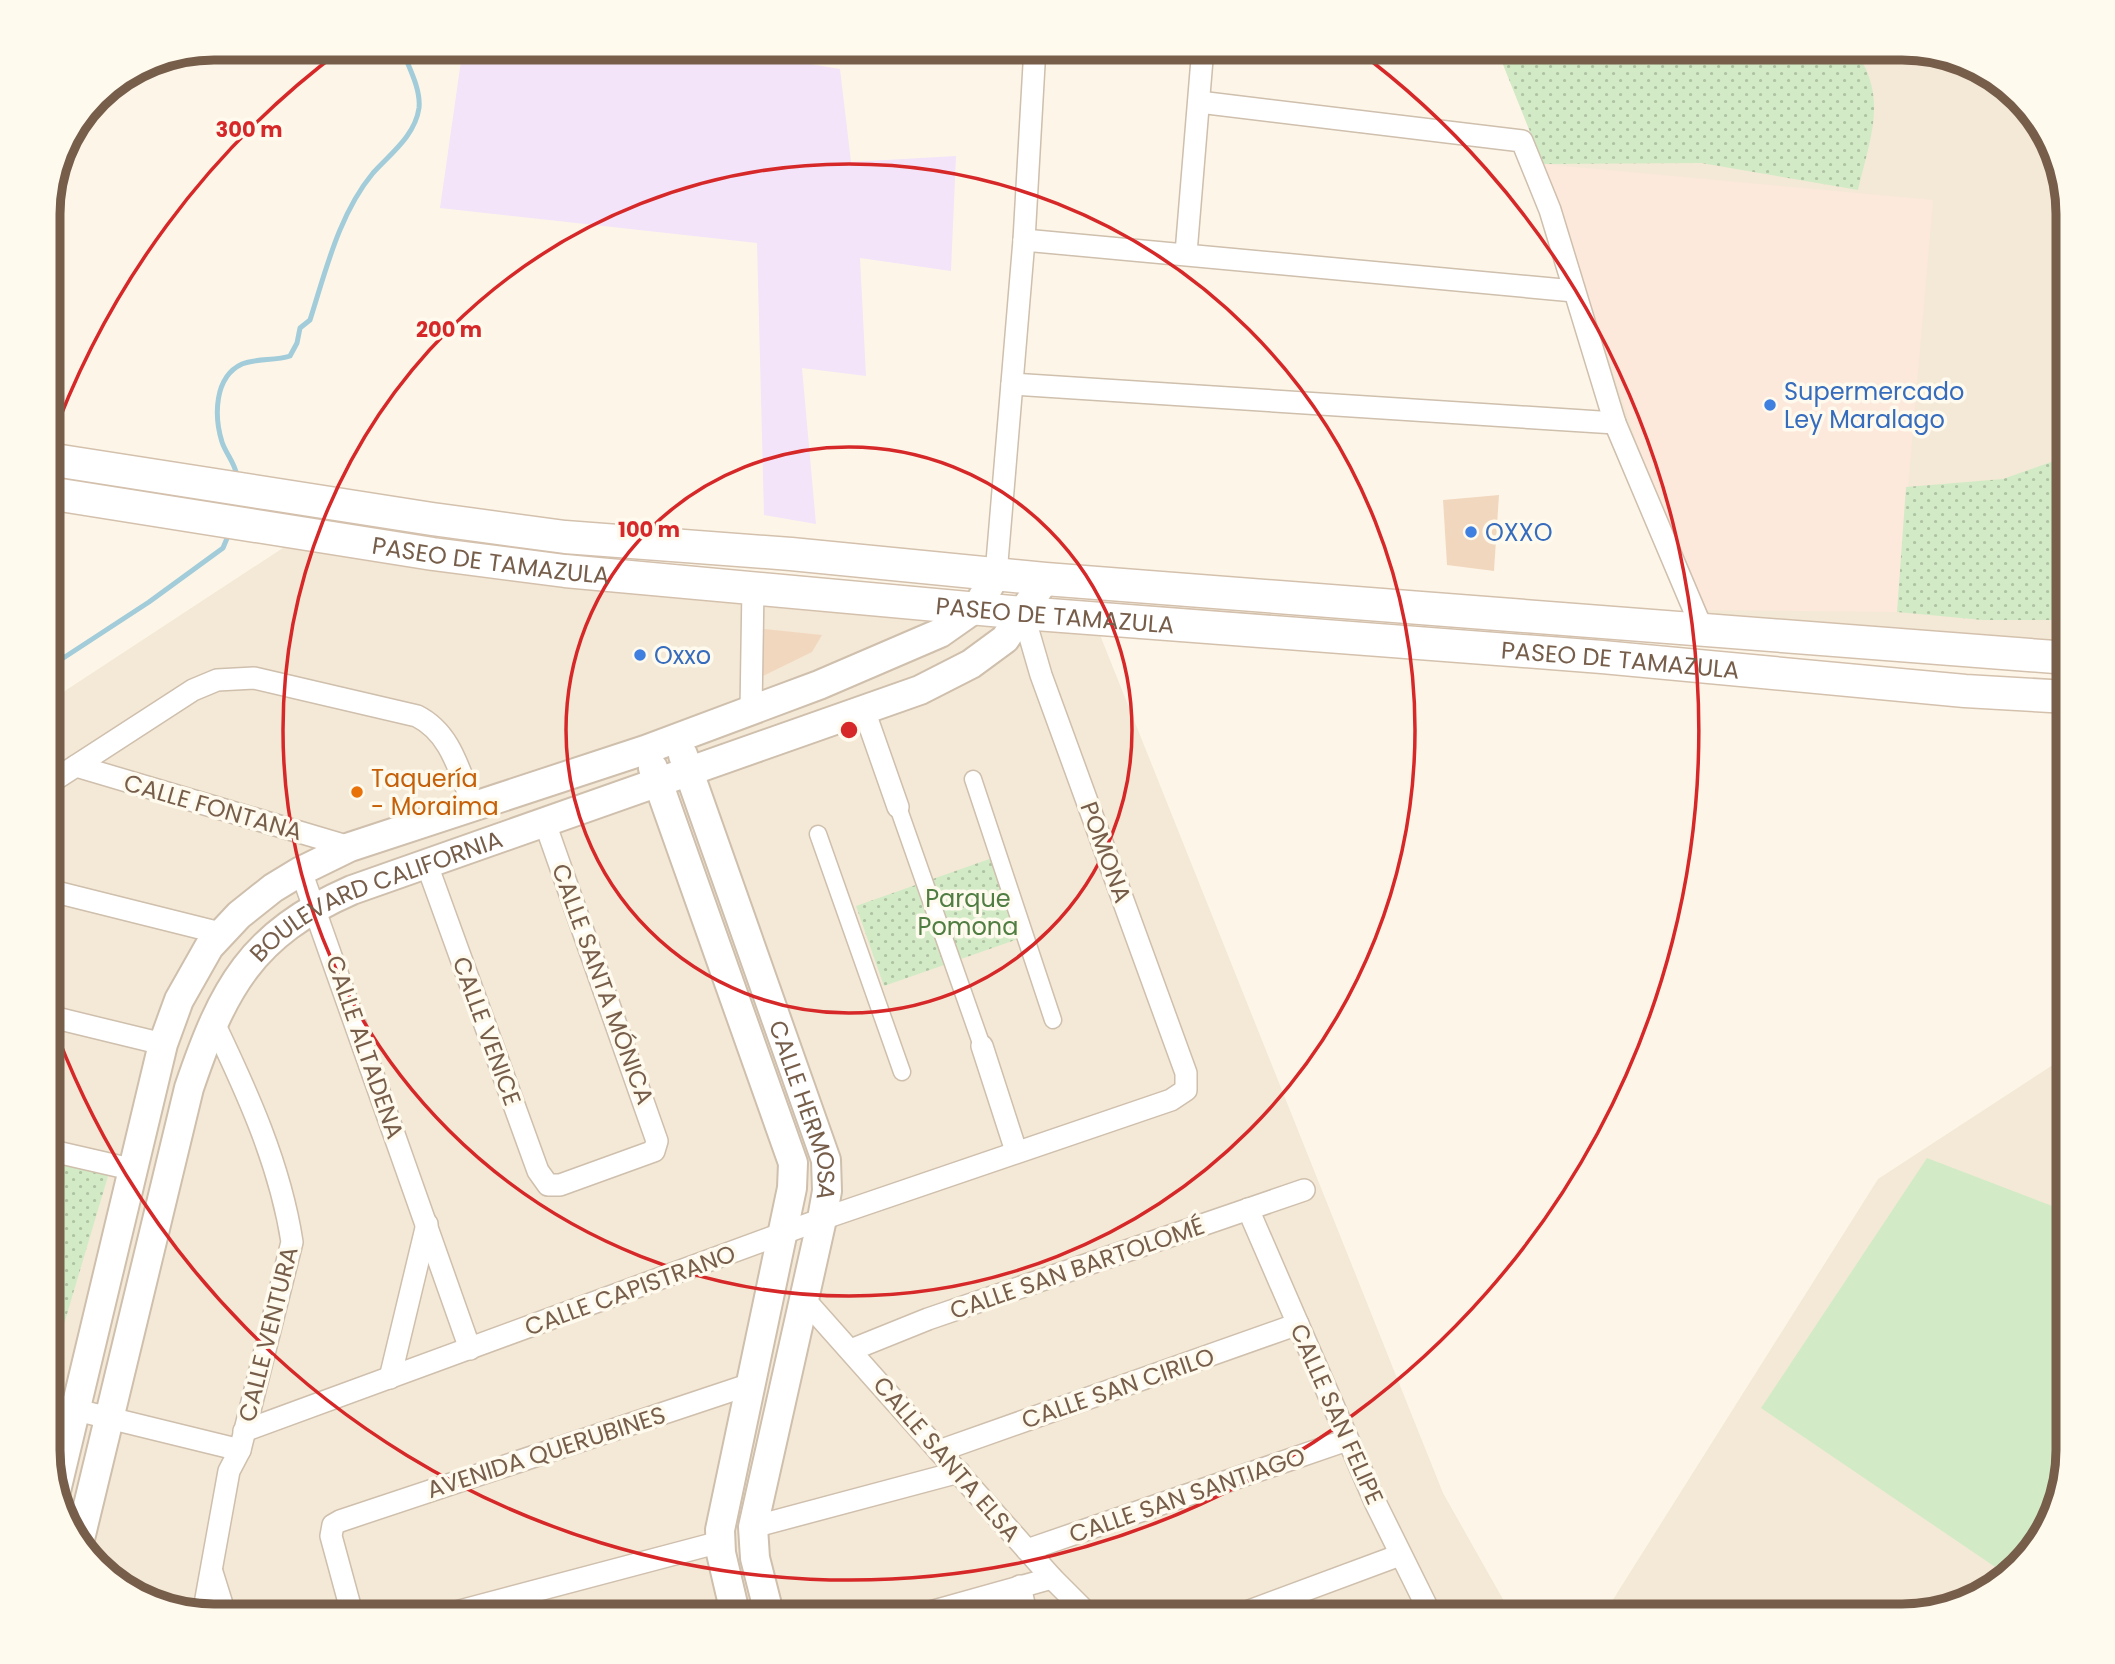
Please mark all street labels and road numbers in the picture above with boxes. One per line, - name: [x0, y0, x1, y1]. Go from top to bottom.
- street label: PASEO DE TAMAZULA: [370, 528, 611, 592]
- street label: PASEO DE TAMAZULA: [934, 589, 1176, 641]
- street label: PASEO DE TAMAZULA: [1500, 633, 1741, 686]
- street label: CALLE FONTANA: [120, 766, 306, 848]
- street label: POMONA: [1072, 797, 1140, 907]
- street label: BOULEVARD CALIFORNIA: [242, 822, 507, 969]
- street label: CALLE SANTA MÓNICA: [544, 859, 662, 1109]
- street label: CALLE ALTADENA: [318, 951, 412, 1143]
- street label: CALLE VENICE: [445, 952, 529, 1110]
- street label: CALLE HERMOSA: [761, 1016, 844, 1203]
- street label: CALLE SAN BARTOLOMÉ: [945, 1209, 1209, 1327]
- street label: CALLE CAPISTRANO: [520, 1236, 740, 1344]
- street label: CALLE VENTURA: [230, 1243, 306, 1425]
- street label: CALLE SAN FELIPE: [1282, 1318, 1392, 1510]
- street label: CALLE SAN CIRILO: [1017, 1340, 1219, 1436]
- street label: CALLE SANTA ELSA: [866, 1369, 1028, 1549]
- street label: AVENIDA QUERUBINES: [422, 1398, 670, 1506]
- street label: CALLE SAN SANTIAGO: [1065, 1439, 1309, 1551]

